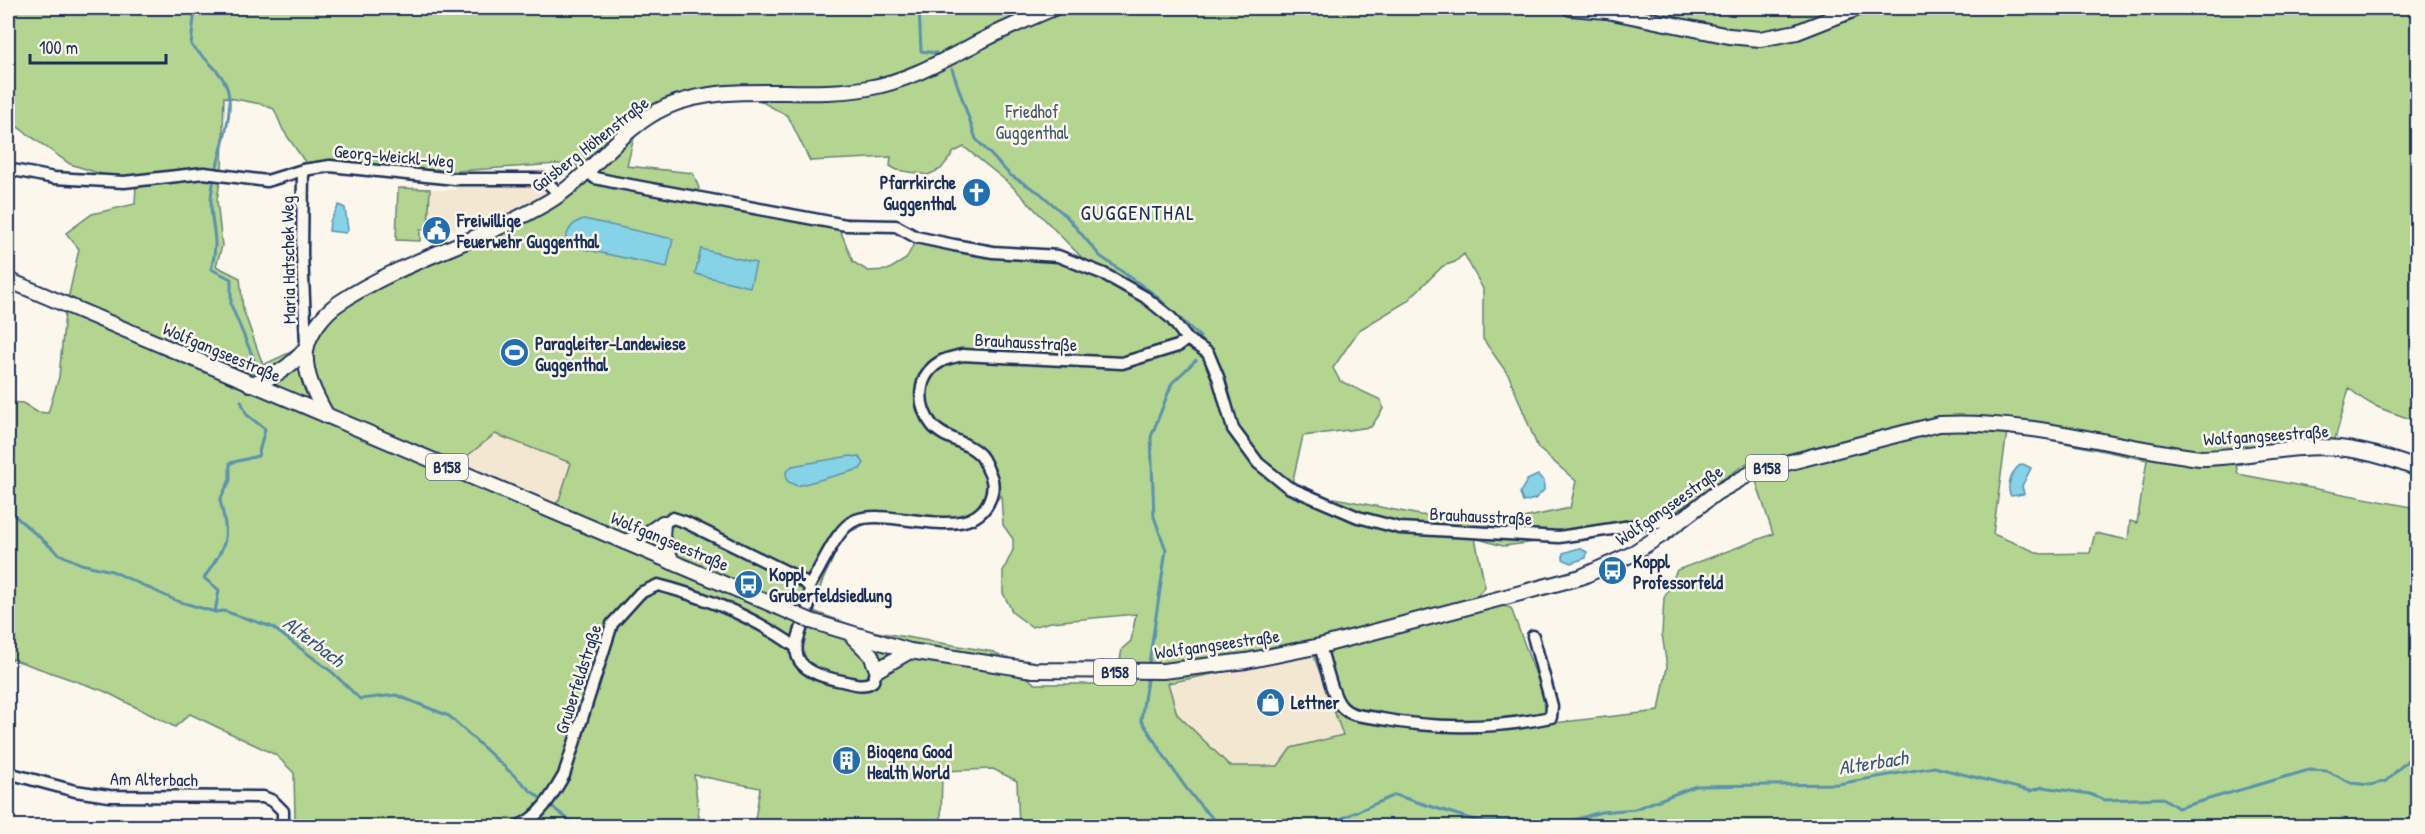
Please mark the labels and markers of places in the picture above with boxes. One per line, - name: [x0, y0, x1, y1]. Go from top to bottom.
- place label: Pfarrkirche Guggenthal: [880, 170, 957, 217]
- church icon: Pfarrkirche Guggenthal: [961, 176, 993, 208]
- place label: Freiwillige Feuerwehr Guggenthal: [456, 208, 600, 255]
- public building icon: Freiwillige Feuerwehr Guggenthal: [420, 214, 452, 246]
- place label: Paragleiter-Landewiese Guggenthal: [535, 331, 687, 378]
- sports icon: Paragleiter-Landewiese Guggenthal: [498, 337, 530, 369]
- place label: Koppl Professorfeld: [1633, 549, 1723, 595]
- bus stop icon: Koppl Professorfeld: [1596, 555, 1628, 587]
- place label: Koppl Gruberfeldsiedlung: [769, 562, 892, 609]
- bus stop icon: Koppl Gruberfeldsiedlung: [732, 568, 764, 600]
- shop icon: Lettner: [1254, 686, 1286, 718]
- place label: Lettner: [1291, 690, 1340, 715]
- place label: Biogena Good Health World: [867, 739, 952, 785]
- building icon: Biogena Good Health World: [830, 745, 862, 777]

